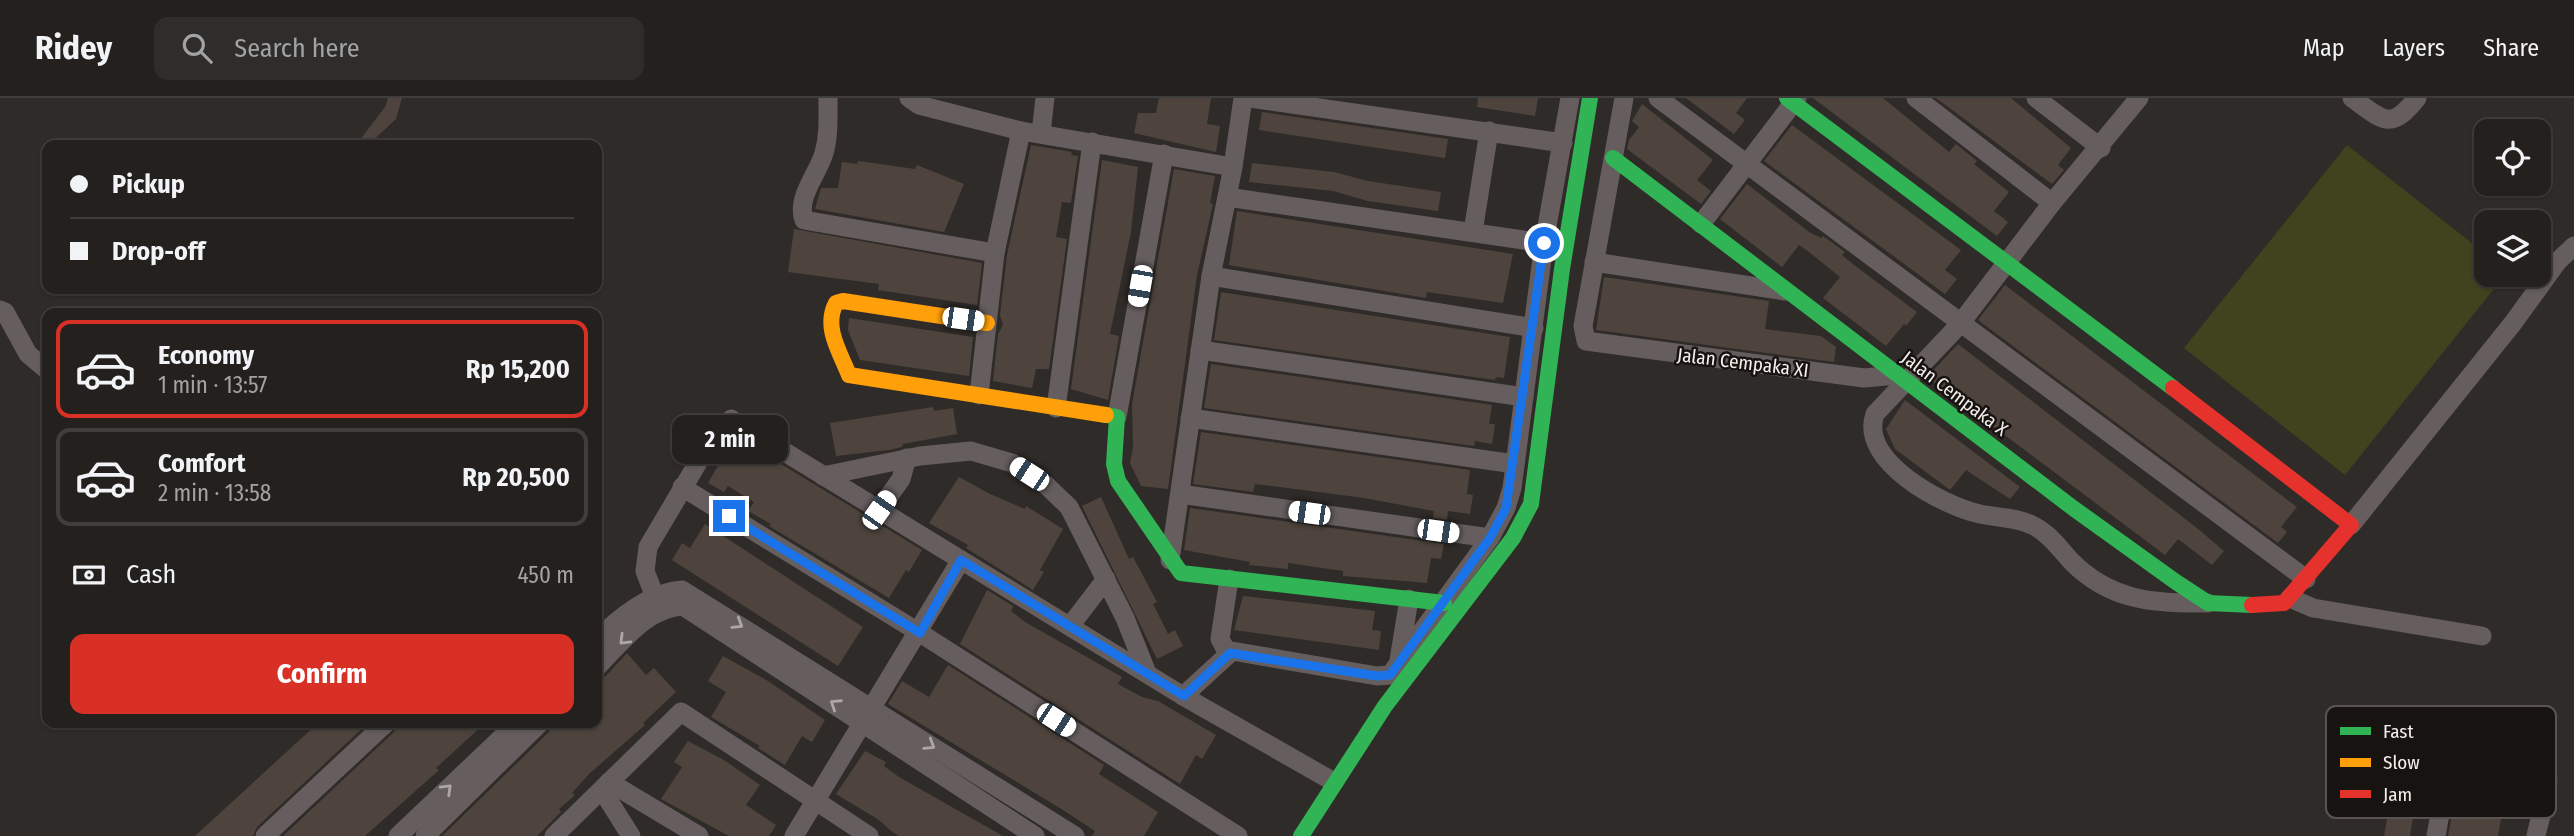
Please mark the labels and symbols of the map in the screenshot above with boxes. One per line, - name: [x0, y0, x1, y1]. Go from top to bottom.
- route start: [1528, 227, 1560, 259]
- car: [1127, 263, 1154, 309]
- car: [941, 306, 986, 332]
- street label: Jalan Cempaka XI: [1676, 343, 1810, 382]
- street label: Jalan Cempaka X: [1897, 346, 2013, 441]
- callout: 2 min: [671, 414, 787, 464]
- car: [1006, 454, 1053, 494]
- car: [859, 487, 900, 533]
- route end: [713, 500, 745, 532]
- car: [1287, 500, 1332, 526]
- car: [1416, 518, 1461, 544]
- one-way arrow: [730, 615, 743, 628]
- one-way arrow: [619, 632, 632, 645]
- one-way arrow: [830, 700, 843, 713]
- car: [1033, 700, 1080, 740]
- legend: [2326, 706, 2556, 818]
- text: Fast: [2383, 720, 2414, 743]
- one-way arrow: [923, 736, 936, 749]
- text: Slow: [2383, 751, 2420, 774]
- text: Jam: [2383, 783, 2412, 806]
- one-way arrow: [439, 784, 452, 797]

